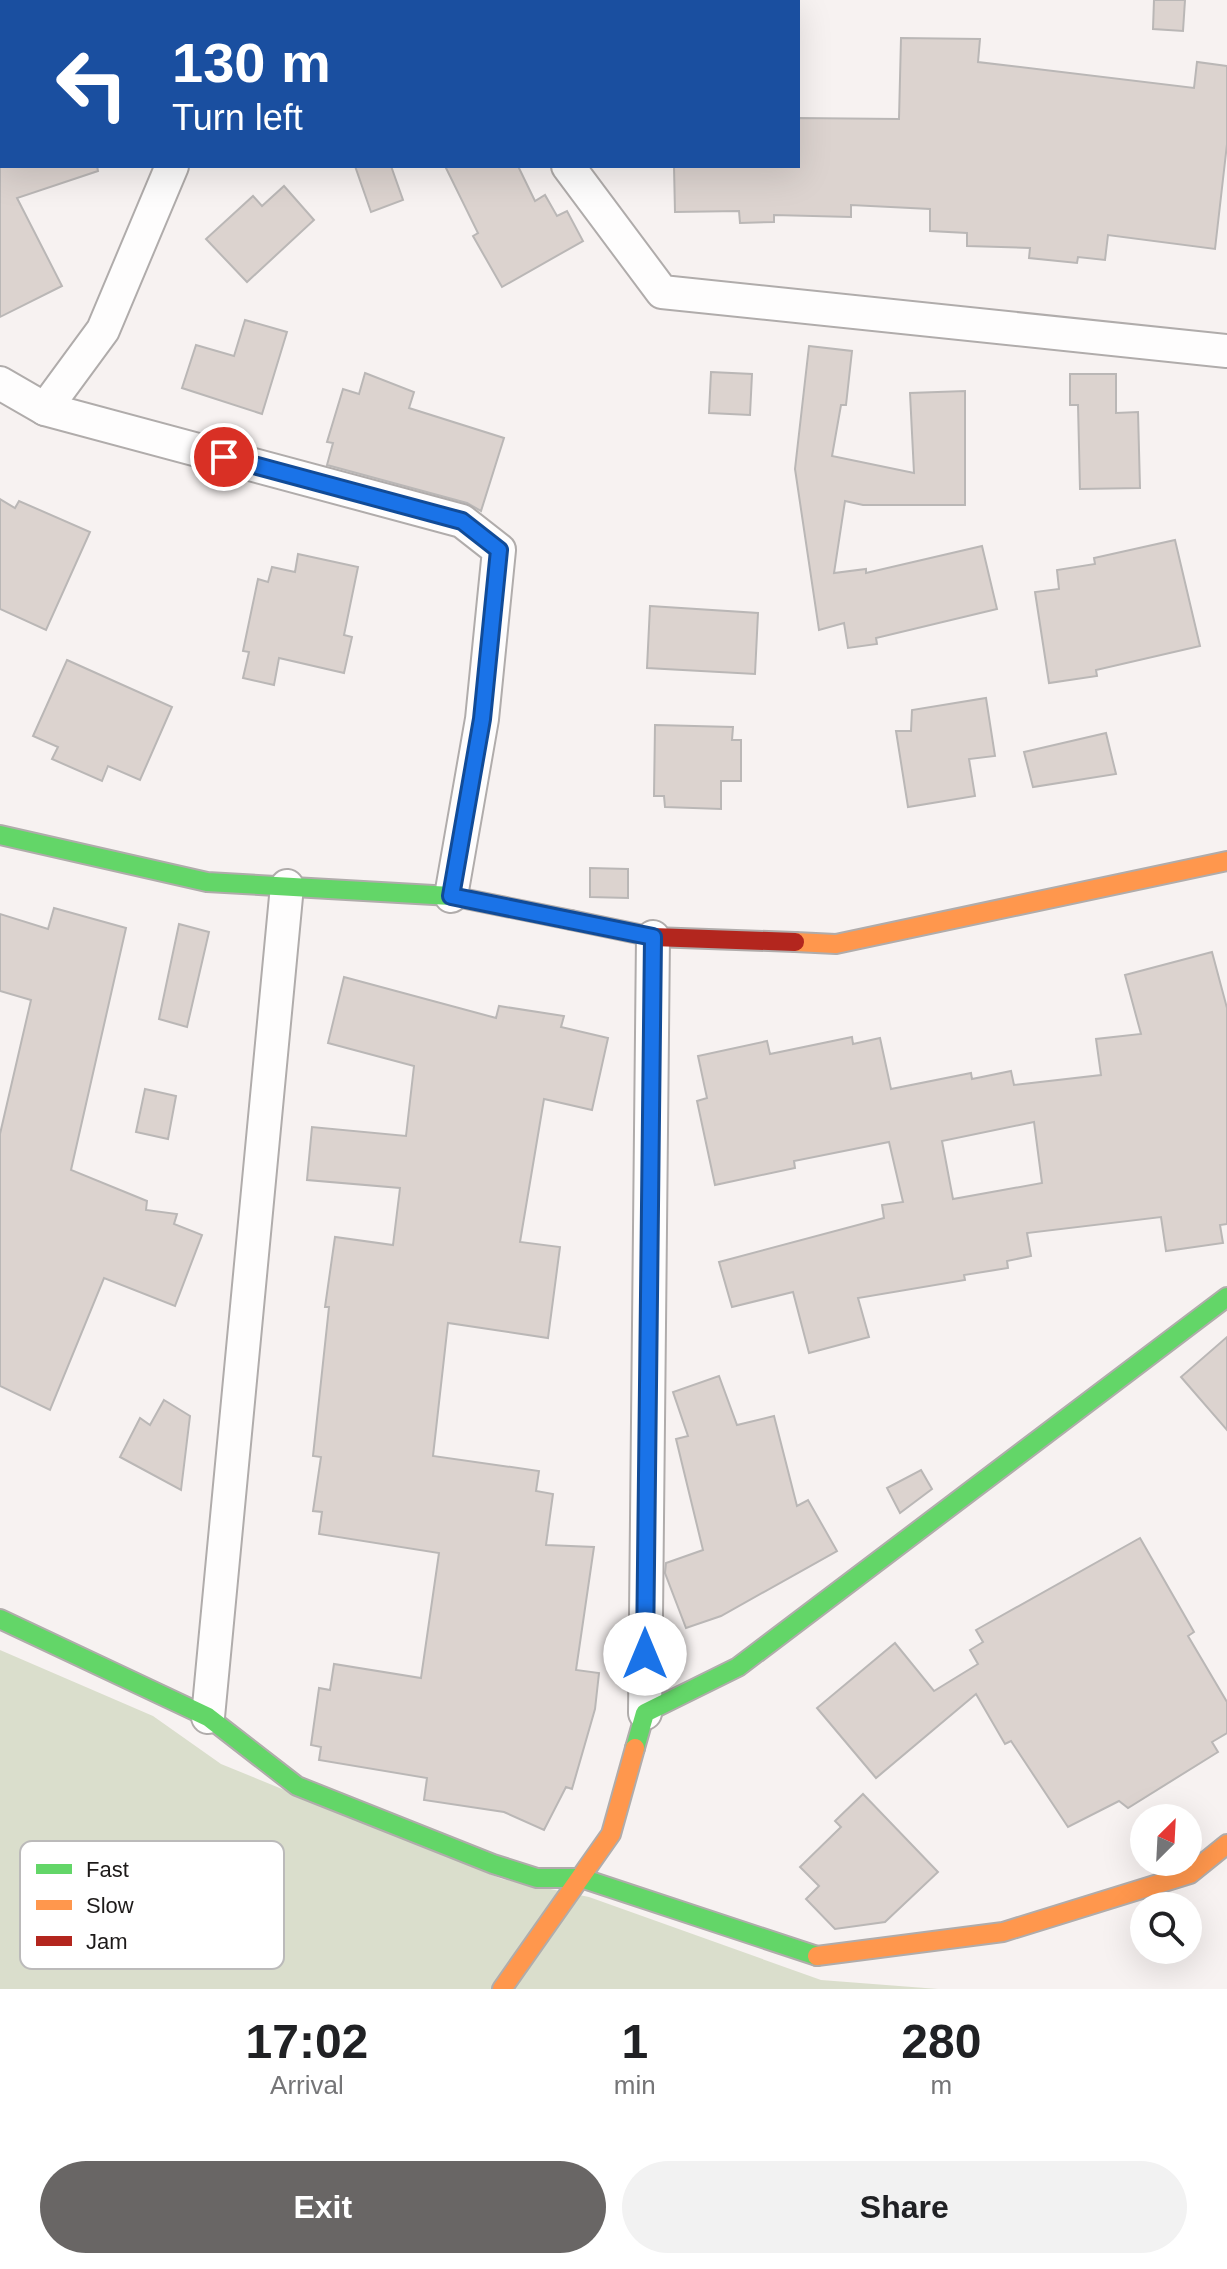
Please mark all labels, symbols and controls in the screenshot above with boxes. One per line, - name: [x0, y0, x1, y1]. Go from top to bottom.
- text: 130 m: [172, 31, 331, 94]
- icon: left: [40, 32, 144, 136]
- text: Turn left: [172, 97, 303, 138]
- pin: [190, 423, 258, 491]
- icon: arrive: [202, 435, 246, 479]
- position arrow: [603, 1612, 687, 1696]
- north arrow: [1130, 1804, 1202, 1876]
- map controls: [1130, 1804, 1202, 1964]
- legend: [20, 1841, 284, 1969]
- text: Fast: [86, 1857, 129, 1882]
- button: search: [1130, 1892, 1202, 1964]
- text: Slow: [86, 1893, 134, 1918]
- text: Jam: [86, 1929, 128, 1954]
- text: 17:02: [246, 2015, 368, 2068]
- text: 1: [621, 2015, 648, 2068]
- text: 280: [901, 2015, 981, 2068]
- text: Arrival: [270, 2070, 344, 2100]
- text: min: [614, 2070, 656, 2100]
- text: m: [931, 2070, 952, 2100]
- button: Exit: [40, 2161, 606, 2253]
- button: Share: [622, 2161, 1187, 2253]

